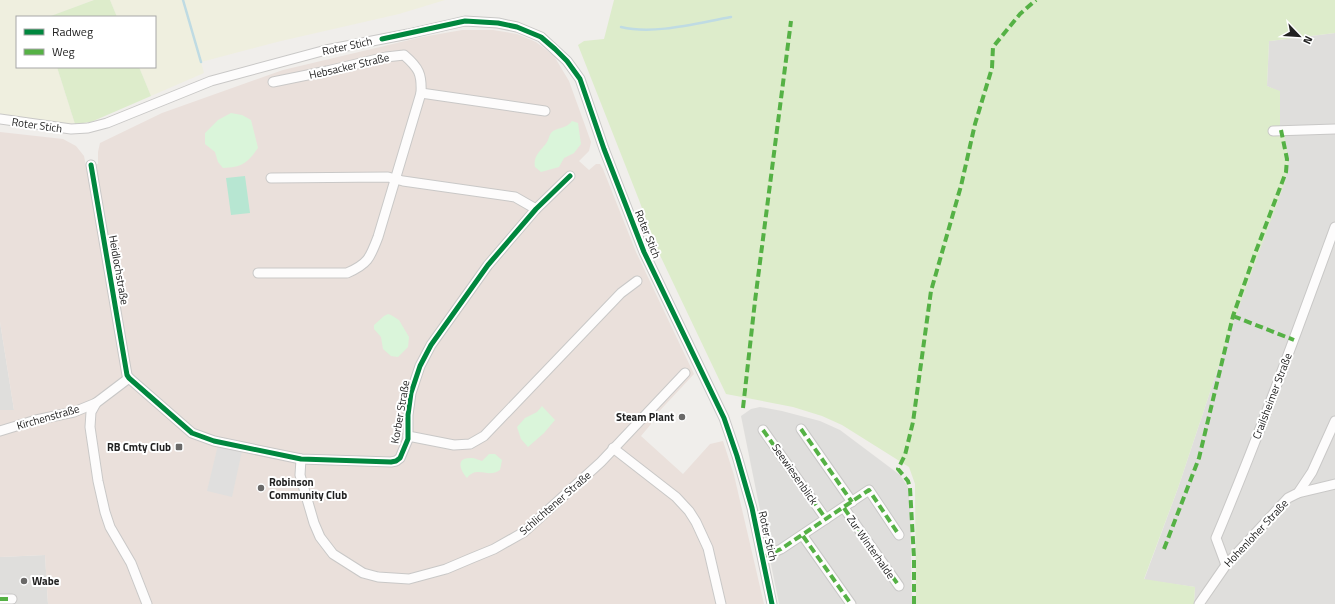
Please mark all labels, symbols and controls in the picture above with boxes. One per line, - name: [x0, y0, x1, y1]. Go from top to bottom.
- legend: [16, 16, 156, 68]
- north arrow: [1279, 16, 1319, 56]
- text: Radweg: [52, 22, 93, 41]
- street label: Roter Stich: [320, 33, 374, 59]
- text: N: [1299, 33, 1317, 47]
- text: Weg: [52, 42, 75, 61]
- street label: Hebsacker Straße: [307, 49, 391, 83]
- street label: Roter Stich: [11, 114, 63, 136]
- street label: Roter Stich: [631, 207, 665, 261]
- street label: Heidlochstraße: [105, 234, 133, 306]
- street label: Crailsheimer Straße: [1248, 350, 1296, 441]
- street label: Korber Straße: [387, 379, 414, 445]
- street label: Kirchenstraße: [15, 400, 82, 434]
- place label: Steam Plant: [616, 409, 674, 425]
- marker: Steam Plant: [677, 412, 687, 422]
- place label: RB Cmty Club: [107, 439, 171, 455]
- street label: Seewiesenblick: [768, 440, 822, 508]
- marker: RB Cmty Club: [174, 442, 184, 452]
- street label: Schlichtener Straße: [516, 467, 595, 539]
- place label: Robinson Community Club: [269, 474, 347, 503]
- marker: Robinson Community Club: [256, 483, 266, 493]
- street label: Hohenloher Straße: [1220, 495, 1292, 570]
- street label: Roter Stich: [754, 509, 782, 563]
- street label: Zur Winterhalde: [843, 512, 899, 582]
- place label: Wabe: [32, 573, 60, 589]
- marker: Wabe: [19, 576, 29, 586]

